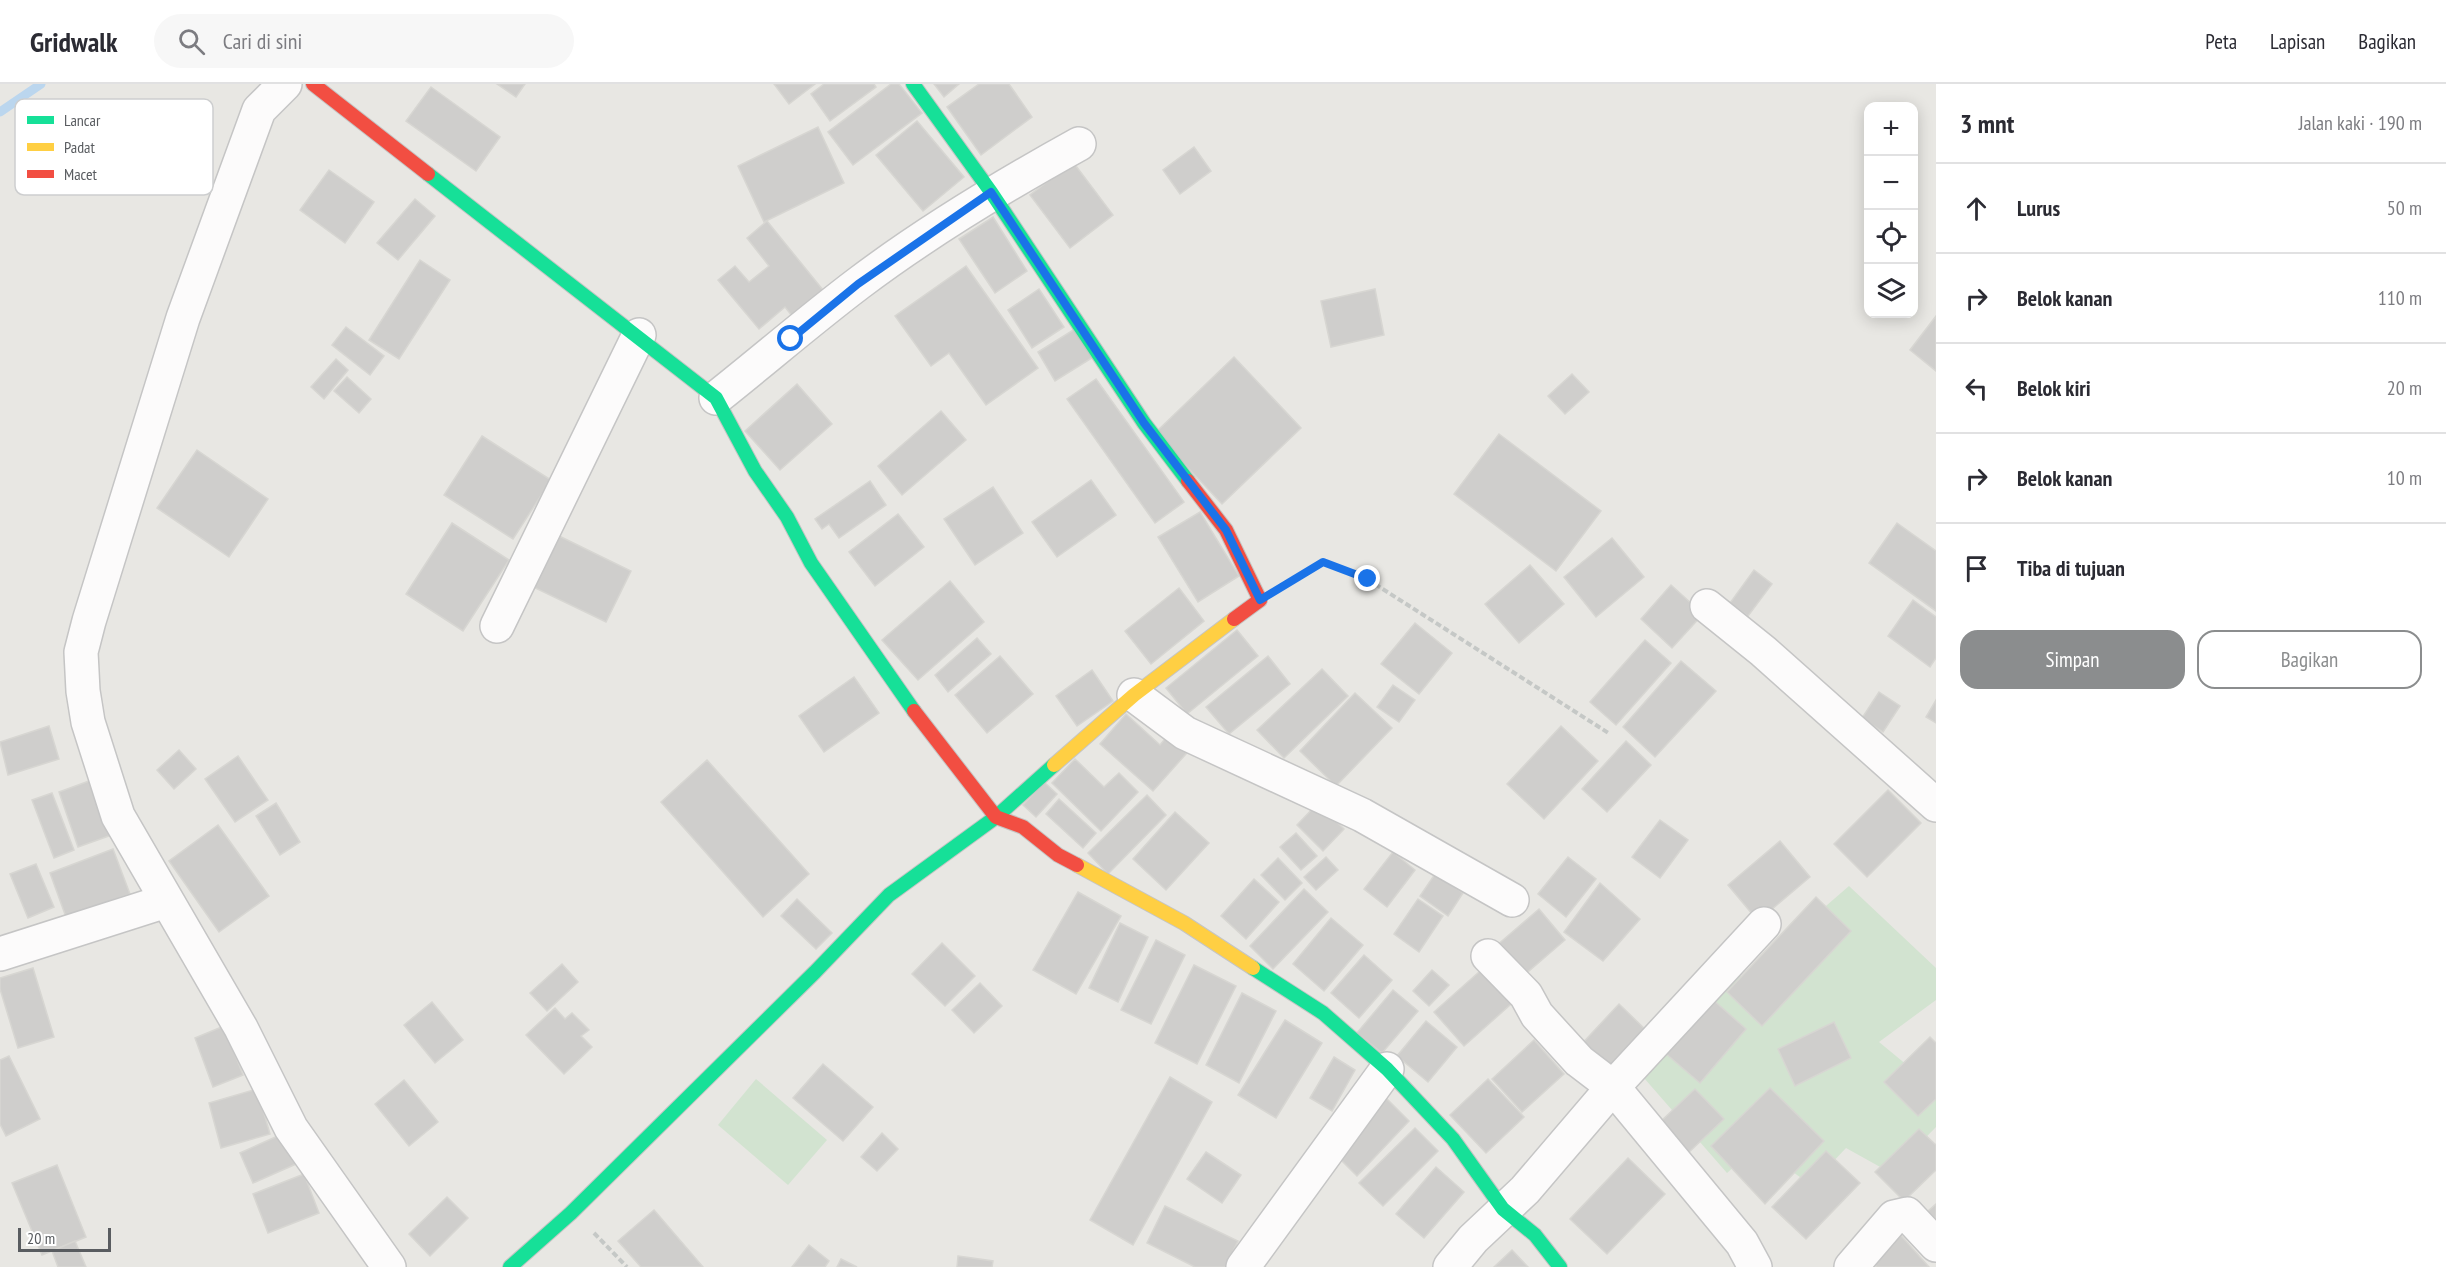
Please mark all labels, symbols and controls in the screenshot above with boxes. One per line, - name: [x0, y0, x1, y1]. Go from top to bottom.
- search box: [154, 14, 574, 68]
- text: Gridwalk: [30, 23, 118, 60]
- icon: search: [175, 25, 208, 58]
- text: Cari di sini: [223, 27, 302, 55]
- text: Peta: [2205, 28, 2237, 55]
- text: Lapisan: [2270, 28, 2325, 55]
- text: Bagikan: [2358, 28, 2416, 55]
- legend: [15, 99, 213, 195]
- map controls: [1864, 102, 1918, 318]
- button: +: [1864, 102, 1918, 156]
- text: 3 mnt: [1960, 107, 2014, 140]
- text: Lancar: [64, 110, 101, 130]
- text: Jalan kaki · 190 m: [2299, 110, 2422, 136]
- text: Padat: [64, 137, 96, 157]
- button: −: [1864, 156, 1918, 210]
- text: Macet: [64, 164, 98, 184]
- icon: ahead: [1960, 192, 1993, 225]
- text: Lurus: [2017, 194, 2060, 222]
- text: 50 m: [2387, 195, 2422, 221]
- button: locate: [1864, 210, 1918, 264]
- button: layers: [1864, 264, 1918, 318]
- icon: right: [1960, 282, 1993, 315]
- text: Belok kanan: [2017, 284, 2112, 312]
- text: 110 m: [2378, 285, 2422, 311]
- route start: [777, 325, 803, 351]
- icon: left: [1960, 372, 1993, 405]
- text: Belok kiri: [2017, 374, 2091, 402]
- text: 20 m: [2387, 375, 2422, 401]
- icon: right: [1960, 462, 1993, 495]
- text: Belok kanan: [2017, 464, 2112, 492]
- text: 10 m: [2387, 465, 2422, 491]
- icon: arrive: [1960, 552, 1993, 585]
- text: Tiba di tujuan: [2017, 554, 2125, 582]
- route end: [1354, 565, 1380, 591]
- button: Simpan: [1960, 630, 2185, 689]
- button: Bagikan: [2197, 630, 2422, 689]
- scale bar: [18, 1225, 111, 1252]
- text: 20 m: [27, 1228, 55, 1248]

